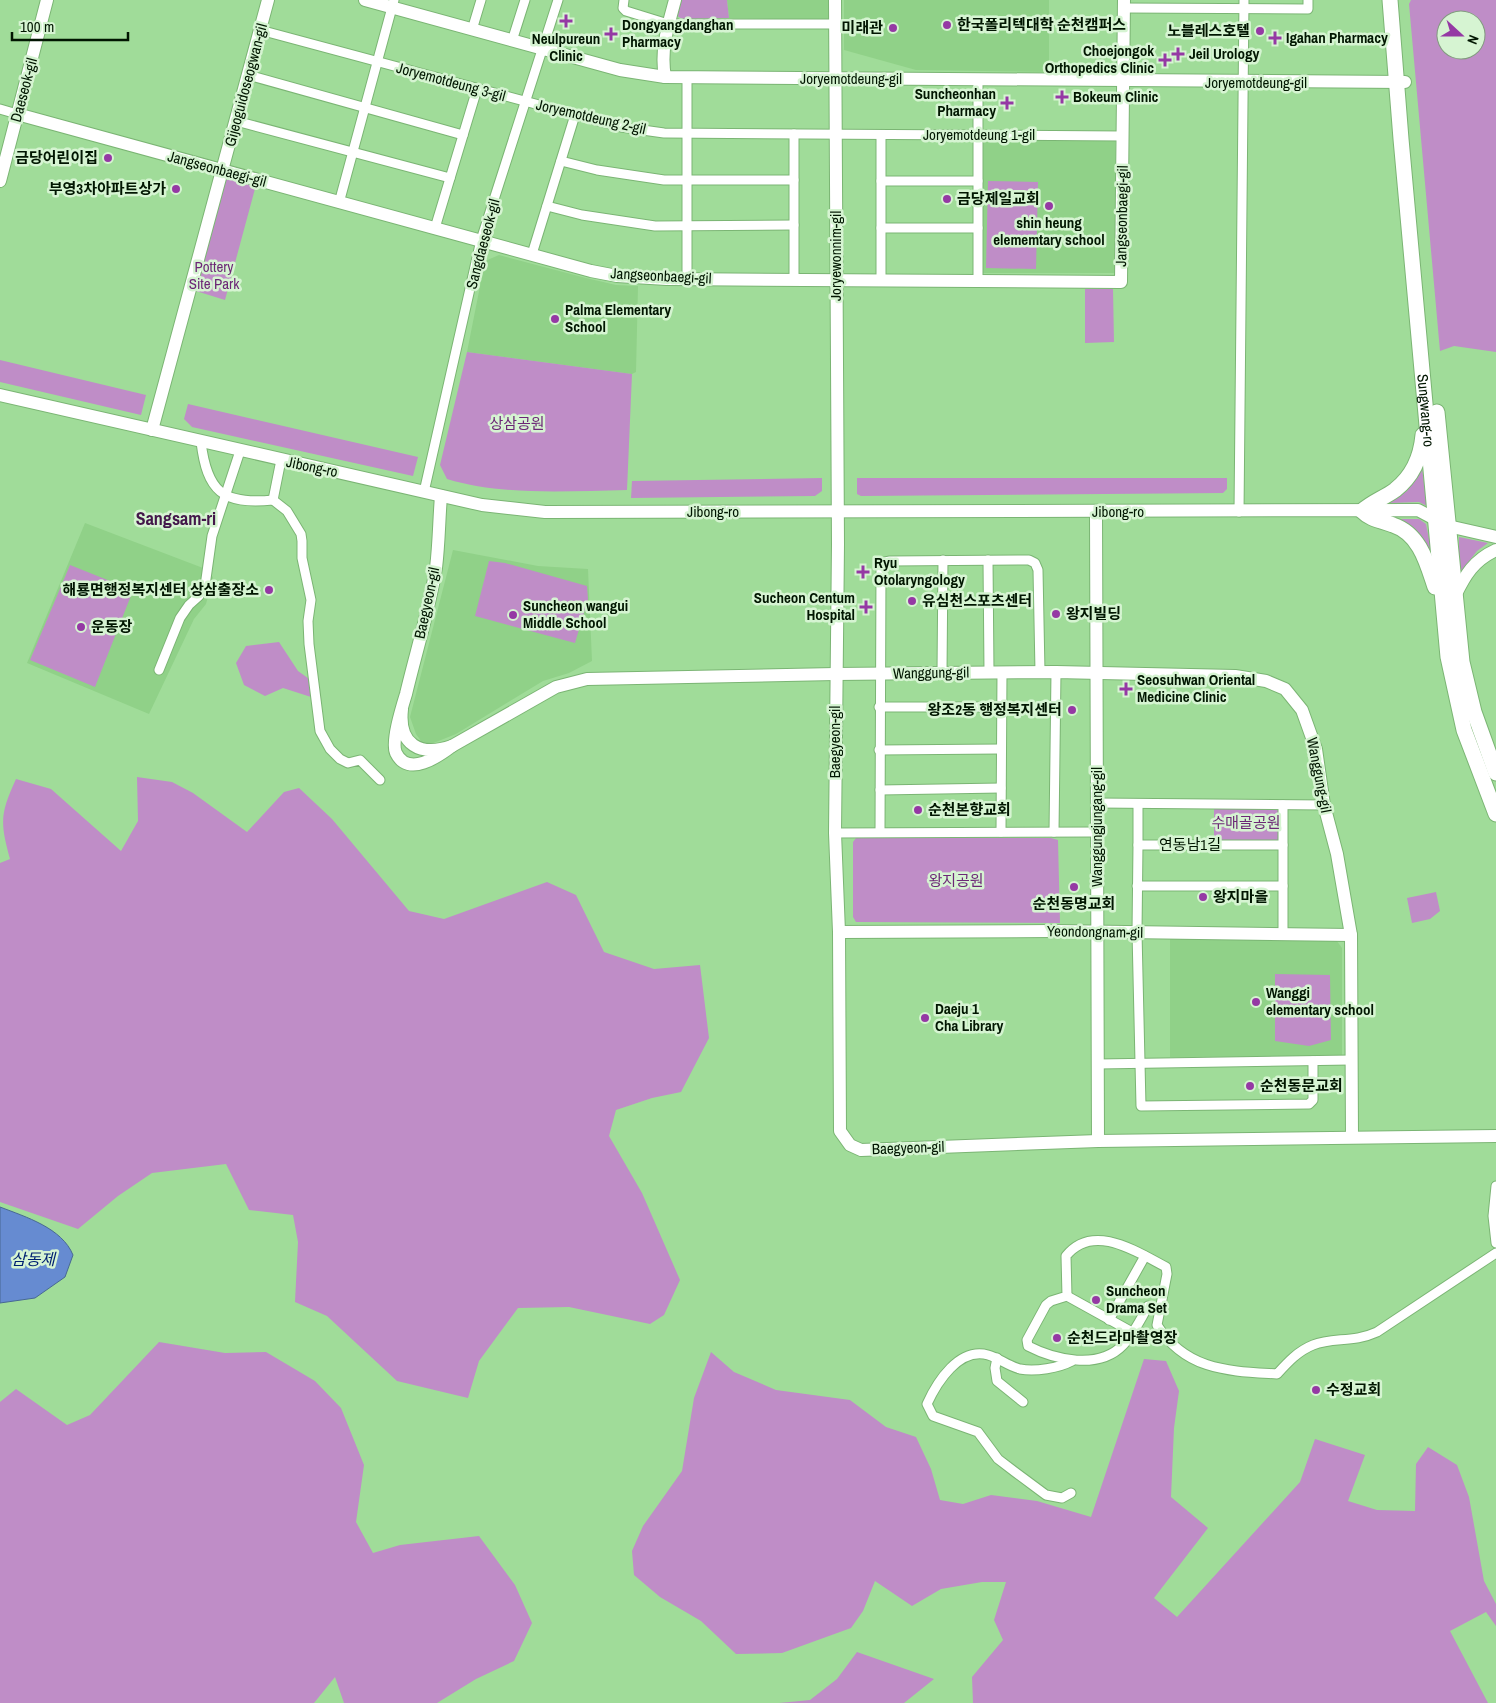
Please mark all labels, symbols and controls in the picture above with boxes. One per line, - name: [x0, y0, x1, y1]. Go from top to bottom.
- scale bar: [12, 10, 129, 42]
- north arrow: [1436, 10, 1486, 60]
- marker: Neulpureun Clinic: [559, 14, 573, 28]
- place label: Dongyangdanghan Pharmacy: [622, 14, 733, 52]
- place label: 한국폴리텍대학 순천캠퍼스: [957, 14, 1126, 35]
- text: 100 m: [20, 16, 54, 37]
- place label: 미래관: [842, 17, 883, 38]
- marker: 한국폴리텍대학 순천캠퍼스: [941, 19, 953, 31]
- place label: 노블레스호텔: [1167, 20, 1250, 41]
- street label: Gijeoguidoseogwan-gil: [219, 21, 272, 149]
- marker: 미래관: [887, 22, 899, 34]
- marker: 노블레스호텔: [1254, 25, 1266, 37]
- marker: Dongyangdanghan Pharmacy: [604, 27, 618, 41]
- place label: Igahan Pharmacy: [1286, 27, 1388, 48]
- place label: Neulpureun Clinic: [532, 28, 600, 66]
- marker: Igahan Pharmacy: [1268, 31, 1282, 45]
- text: N: [1463, 33, 1483, 47]
- place label: Choejongok Orthopedics Clinic: [1045, 40, 1154, 78]
- place label: Jeil Urology: [1189, 43, 1260, 64]
- marker: Jeil Urology: [1171, 47, 1185, 61]
- marker: Choejongok Orthopedics Clinic: [1158, 53, 1172, 67]
- street label: Daeseok-gil: [5, 55, 42, 124]
- street label: Joryemotdeung 3-gil: [394, 57, 508, 106]
- street label: Joryemotdeung-gil: [800, 68, 902, 89]
- street label: Joryemotdeung-gil: [1205, 72, 1307, 93]
- place label: Suncheonhan Pharmacy: [915, 83, 996, 121]
- place label: Bokeum Clinic: [1073, 86, 1159, 107]
- marker: Bokeum Clinic: [1055, 90, 1069, 104]
- street label: Joryemotdeung 2-gil: [534, 94, 648, 139]
- marker: Suncheonhan Pharmacy: [1000, 96, 1014, 110]
- street label: Joryemotdeung 1-gil: [923, 124, 1035, 145]
- street label: Jangseonbaegi-gil: [166, 145, 269, 192]
- place label: 금당어린이집: [15, 147, 98, 168]
- marker: 금당어린이집: [102, 152, 114, 164]
- street label: Jangseonbaegi-gil: [1110, 165, 1133, 267]
- place label: 부영3차아파트상가: [49, 178, 166, 199]
- marker: 부영3차아파트상가: [170, 183, 182, 195]
- place label: 금당제일교회: [957, 188, 1040, 209]
- marker: 금당제일교회: [941, 193, 953, 205]
- street label: Sangdaeseok-gil: [460, 197, 505, 291]
- marker: shin heung elememtary school: [1043, 200, 1055, 212]
- street label: Joryewonnim-gil: [825, 211, 846, 301]
- place label: shin heung elememtary school: [993, 212, 1105, 250]
- park label: Pottery Site Park: [189, 256, 240, 294]
- street label: Jangseonbaegi-gil: [610, 262, 712, 289]
- place label: Palma Elementary School: [565, 299, 671, 337]
- marker: Palma Elementary School: [549, 313, 561, 325]
- street label: Sungwang-ro: [1412, 373, 1440, 448]
- park label: 상삼공원: [489, 413, 545, 434]
- street label: Jibong-ro: [285, 451, 340, 482]
- street label: Jibong-ro: [687, 501, 739, 522]
- street label: Jibong-ro: [1092, 501, 1144, 522]
- district label: Sangsam-ri: [136, 506, 216, 531]
- place label: Ryu Otolaryngology: [874, 552, 965, 590]
- street label: Baegyeon-gil: [409, 565, 444, 641]
- marker: Ryu Otolaryngology: [856, 565, 870, 579]
- place label: 해룡면행정복지센터 상삼출장소: [62, 579, 259, 600]
- marker: 해룡면행정복지센터 상삼출장소: [263, 584, 275, 596]
- place label: Sucheon Centum Hospital: [754, 587, 855, 625]
- place label: 유심천스포츠센터: [922, 590, 1032, 611]
- place label: Suncheon wangui Middle School: [523, 595, 628, 633]
- marker: 유심천스포츠센터: [906, 595, 918, 607]
- marker: Sucheon Centum Hospital: [859, 600, 873, 614]
- place label: 왕지빌딩: [1066, 603, 1121, 624]
- marker: 왕지빌딩: [1050, 608, 1062, 620]
- marker: Suncheon wangui Middle School: [507, 609, 519, 621]
- place label: 운동장: [91, 616, 133, 637]
- marker: 운동장: [75, 621, 87, 633]
- street label: Wanggung-gil: [893, 661, 969, 684]
- place label: Seosuhwan Oriental Medicine Clinic: [1137, 669, 1255, 707]
- marker: Seosuhwan Oriental Medicine Clinic: [1119, 682, 1133, 696]
- place label: 왕조2동 행정복지센터: [928, 699, 1062, 720]
- marker: 왕조2동 행정복지센터: [1066, 704, 1078, 716]
- street label: Baegyeon-gil: [824, 706, 845, 778]
- street label: Wanggung-gil: [1302, 736, 1337, 814]
- street label: Wanggungjungang-gil: [1086, 767, 1107, 887]
- place label: 순천본향교회: [928, 799, 1011, 820]
- marker: 순천본향교회: [912, 804, 924, 816]
- park label: 수매골공원: [1211, 812, 1281, 833]
- street label: 연동남1길: [1159, 834, 1221, 855]
- park label: 왕지공원: [928, 870, 984, 891]
- marker: 순천동명교회: [1068, 881, 1080, 893]
- place label: 왕지마을: [1213, 886, 1268, 907]
- marker: 왕지마을: [1197, 891, 1209, 903]
- place label: 순천동명교회: [1033, 893, 1115, 914]
- street label: Yeondongnam-gil: [1047, 920, 1143, 943]
- place label: Wanggi elementary school: [1266, 982, 1374, 1020]
- marker: Wanggi elementary school: [1250, 996, 1262, 1008]
- place label: Daeju 1 Cha Library: [935, 998, 1004, 1036]
- marker: Daeju 1 Cha Library: [919, 1012, 931, 1024]
- place label: 순천동문교회: [1260, 1075, 1343, 1096]
- marker: 순천동문교회: [1244, 1080, 1256, 1092]
- street label: Baegyeon-gil: [871, 1136, 945, 1159]
- water label: 삼동제: [11, 1248, 57, 1270]
- place label: Suncheon Drama Set: [1106, 1280, 1167, 1318]
- marker: Suncheon Drama Set: [1090, 1294, 1102, 1306]
- place label: 순천드라마촬영장: [1067, 1327, 1178, 1348]
- marker: 순천드라마촬영장: [1051, 1332, 1063, 1344]
- place label: 수정교회: [1326, 1379, 1381, 1400]
- marker: 수정교회: [1310, 1384, 1322, 1396]

